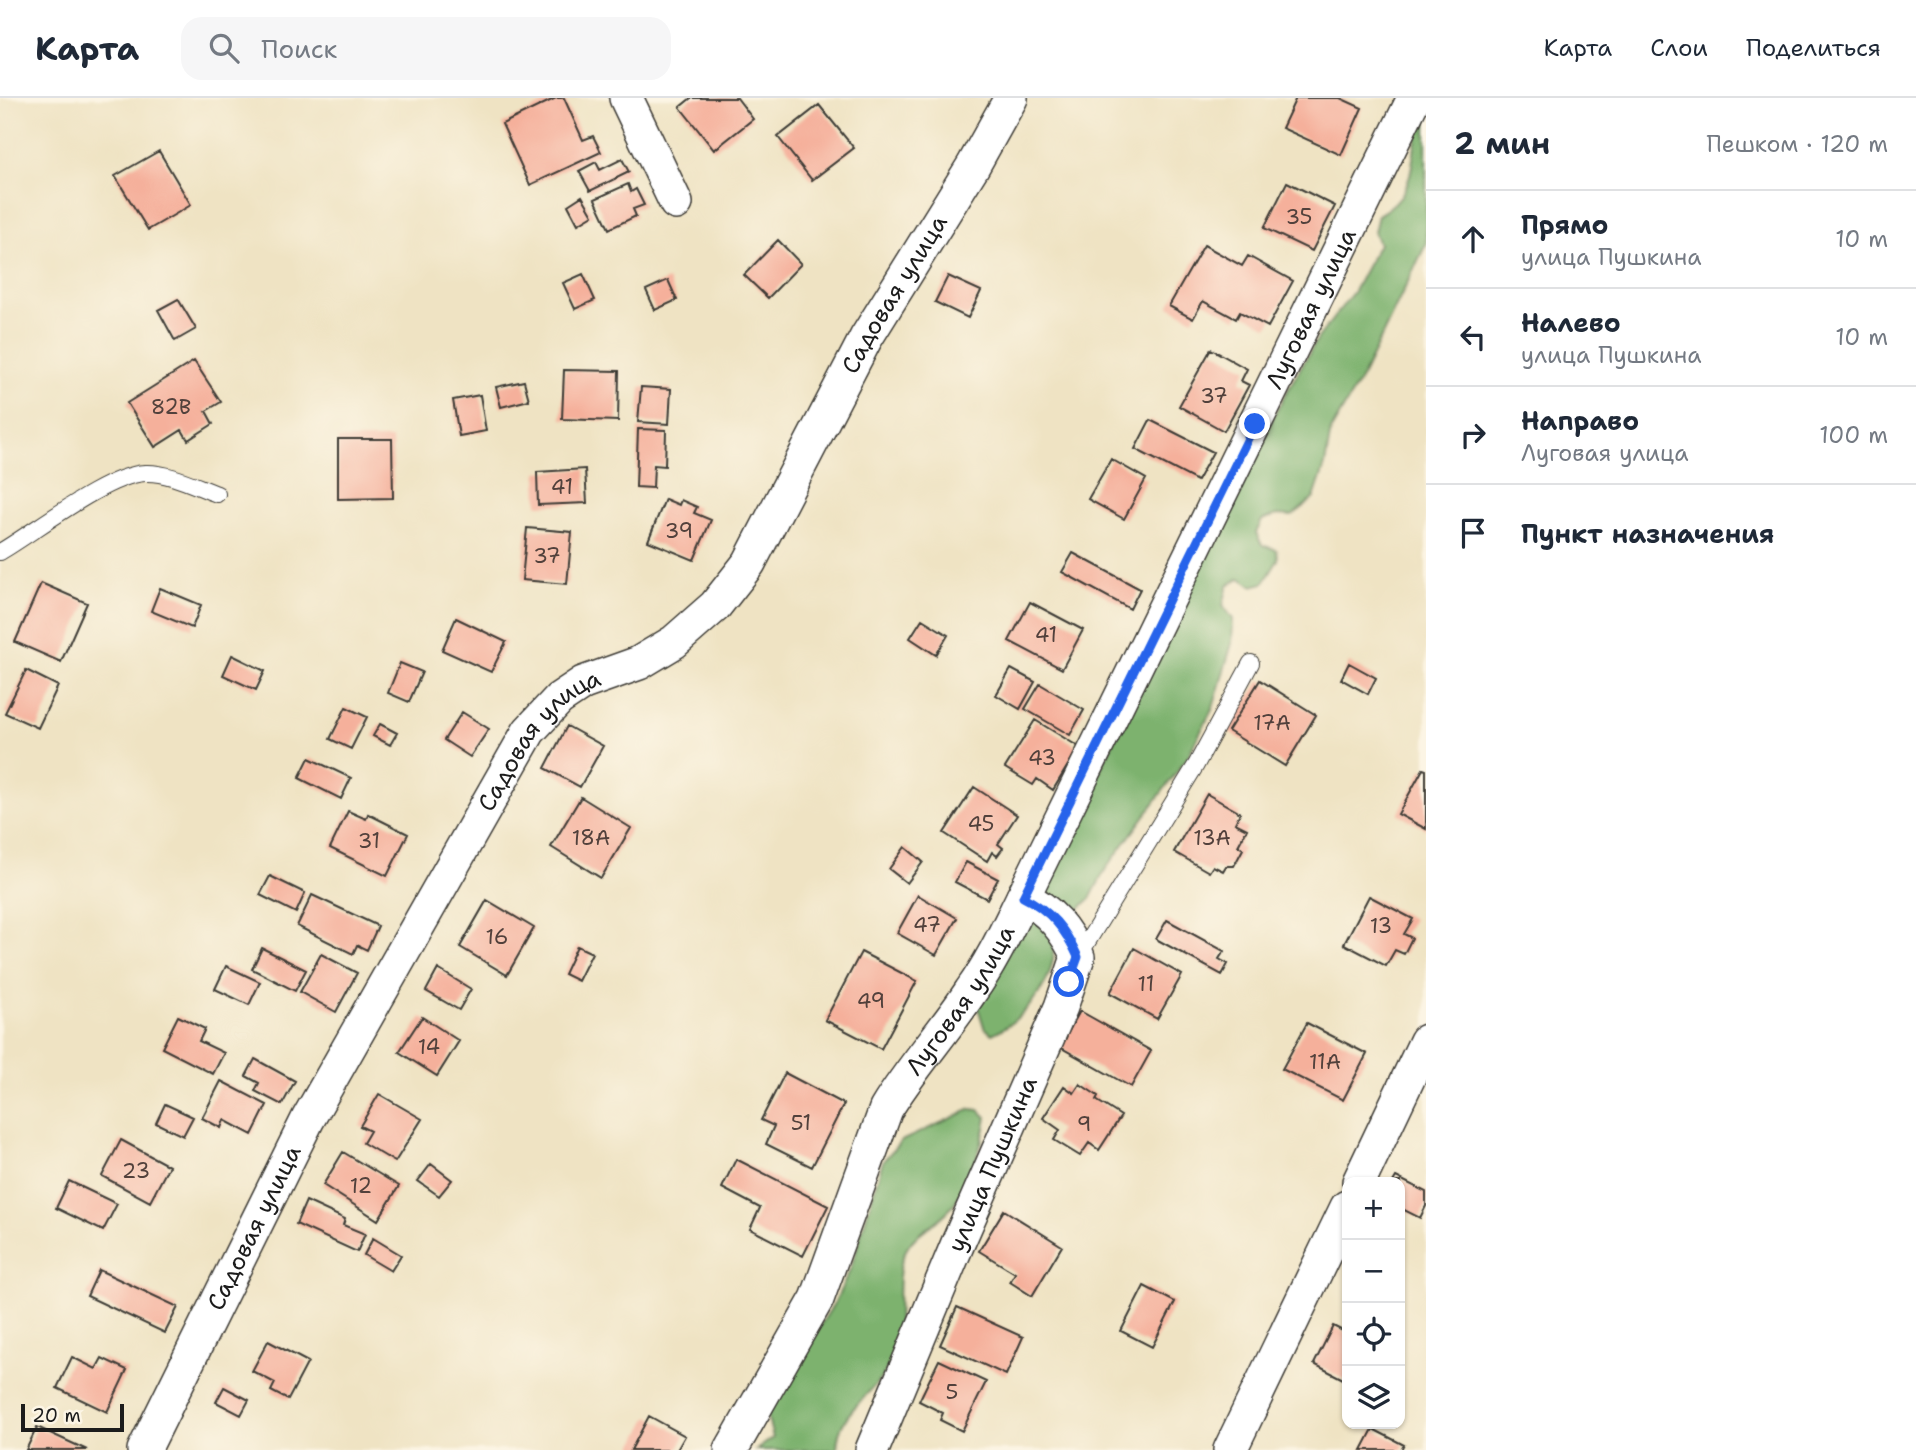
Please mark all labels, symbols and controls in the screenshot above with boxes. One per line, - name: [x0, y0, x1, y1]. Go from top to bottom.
- search box: [181, 17, 671, 80]
- text: Карта: [35, 26, 139, 71]
- icon: search: [205, 29, 243, 67]
- text: Поиск: [261, 31, 337, 66]
- text: Карта: [1544, 32, 1612, 64]
- text: Слои: [1650, 32, 1708, 64]
- text: Поделиться: [1746, 32, 1881, 64]
- text: 2 мин: [1454, 123, 1550, 164]
- text: Пешком · 120 m: [1707, 129, 1888, 159]
- house number: 35: [1286, 203, 1312, 231]
- text: Прямо: [1521, 207, 1609, 242]
- street label: Садовая улица: [834, 209, 955, 379]
- icon: ahead: [1454, 220, 1492, 258]
- street label: Луговая улица: [1258, 223, 1364, 394]
- text: 10 m: [1835, 224, 1888, 254]
- text: улица Пушкина: [1521, 242, 1702, 272]
- text: Налево: [1521, 305, 1621, 340]
- icon: left: [1454, 318, 1492, 356]
- text: 10 m: [1835, 322, 1888, 352]
- text: улица Пушкина: [1521, 340, 1702, 370]
- house number: 37: [1200, 382, 1228, 410]
- house number: 82В: [151, 393, 191, 421]
- text: Направо: [1521, 403, 1639, 438]
- route end: [1239, 408, 1270, 439]
- icon: right: [1454, 416, 1492, 454]
- text: 100 m: [1819, 420, 1888, 450]
- text: Луговая улица: [1521, 438, 1689, 468]
- house number: 41: [551, 473, 573, 501]
- icon: arrive: [1454, 514, 1492, 552]
- text: Пункт назначения: [1521, 516, 1774, 551]
- house number: 39: [665, 517, 693, 545]
- house number: 37: [533, 542, 561, 570]
- house number: 41: [1035, 621, 1057, 649]
- street label: Садовая улица: [470, 662, 605, 817]
- house number: 17А: [1253, 709, 1291, 737]
- house number: 43: [1028, 744, 1056, 772]
- house number: 45: [968, 810, 994, 838]
- house number: 18А: [572, 824, 610, 852]
- house number: 13А: [1193, 824, 1231, 852]
- house number: 31: [358, 827, 380, 855]
- house number: 47: [913, 911, 941, 939]
- house number: 13: [1370, 912, 1392, 940]
- street label: Луговая улица: [898, 920, 1022, 1082]
- house number: 16: [486, 923, 508, 951]
- route start: [1053, 966, 1084, 997]
- house number: 11: [1138, 970, 1154, 998]
- house number: 49: [857, 987, 885, 1015]
- house number: 14: [418, 1033, 440, 1061]
- house number: 11А: [1309, 1048, 1341, 1076]
- street label: улица Пушкина: [940, 1072, 1045, 1257]
- house number: 51: [791, 1109, 811, 1137]
- house number: 9: [1077, 1110, 1091, 1138]
- street label: Садовая улица: [200, 1140, 309, 1316]
- house number: 23: [122, 1157, 150, 1185]
- house number: 12: [350, 1172, 372, 1200]
- map controls: [1342, 1177, 1405, 1429]
- button: +: [1342, 1177, 1405, 1240]
- button: −: [1342, 1240, 1405, 1303]
- button: locate: [1342, 1303, 1405, 1366]
- button: layers: [1342, 1366, 1405, 1429]
- house number: 5: [946, 1378, 958, 1406]
- scale bar: [21, 1401, 124, 1433]
- text: 20 m: [32, 1403, 81, 1428]

